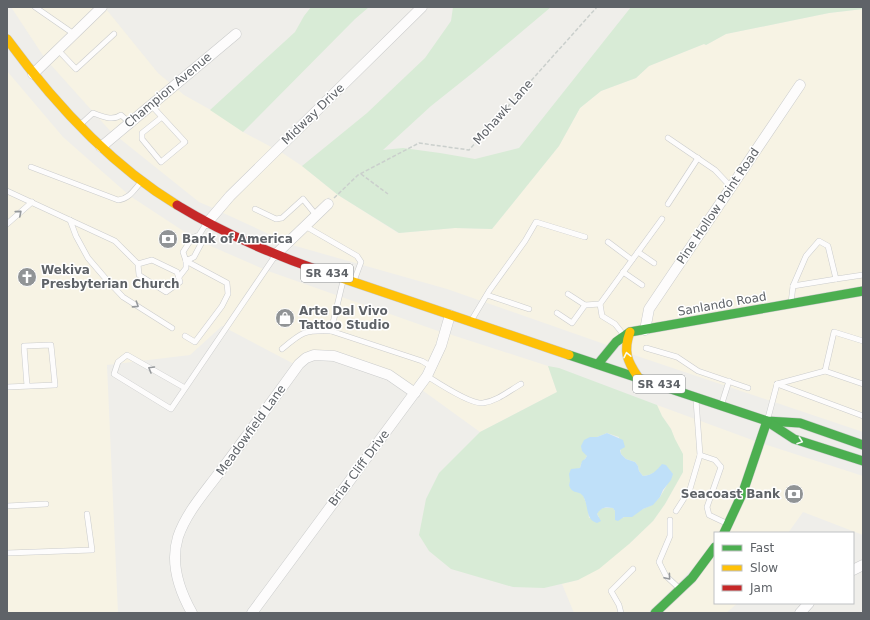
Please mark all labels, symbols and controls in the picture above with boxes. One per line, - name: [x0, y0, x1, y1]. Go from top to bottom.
- street label: Champion Avenue: [122, 50, 214, 130]
- street label: Mohawk Lane: [470, 77, 536, 147]
- street label: Midway Drive: [279, 81, 347, 147]
- street label: Pine Hollow Point Road: [674, 145, 762, 267]
- one-way arrow: [15, 211, 22, 218]
- bank icon: Bank of America: [157, 228, 179, 250]
- place label: Bank of America: [182, 232, 293, 246]
- place label: Wekiva Presbyterian Church: [41, 263, 180, 291]
- road number: SR 434: [301, 264, 353, 282]
- church icon: Wekiva Presbyterian Church: [16, 266, 38, 288]
- street label: Sanlando Road: [677, 289, 767, 319]
- one-way arrow: [131, 300, 138, 307]
- place label: Arte Dal Vivo Tattoo Studio: [299, 304, 390, 332]
- shop icon: Arte Dal Vivo Tattoo Studio: [274, 307, 296, 329]
- one-way arrow: [624, 352, 632, 359]
- one-way arrow: [148, 366, 155, 373]
- road number: SR 434: [633, 375, 685, 393]
- street label: Meadowfield Lane: [213, 382, 289, 478]
- street label: Briar Cliff Drive: [326, 427, 392, 509]
- one-way arrow: [797, 436, 804, 444]
- bank icon: Seacoast Bank: [783, 483, 805, 505]
- place label: Seacoast Bank: [681, 487, 781, 501]
- legend: [714, 532, 854, 604]
- text: Fast: [750, 541, 774, 555]
- text: Slow: [750, 561, 778, 575]
- one-way arrow: [664, 572, 671, 580]
- text: Jam: [749, 581, 773, 595]

